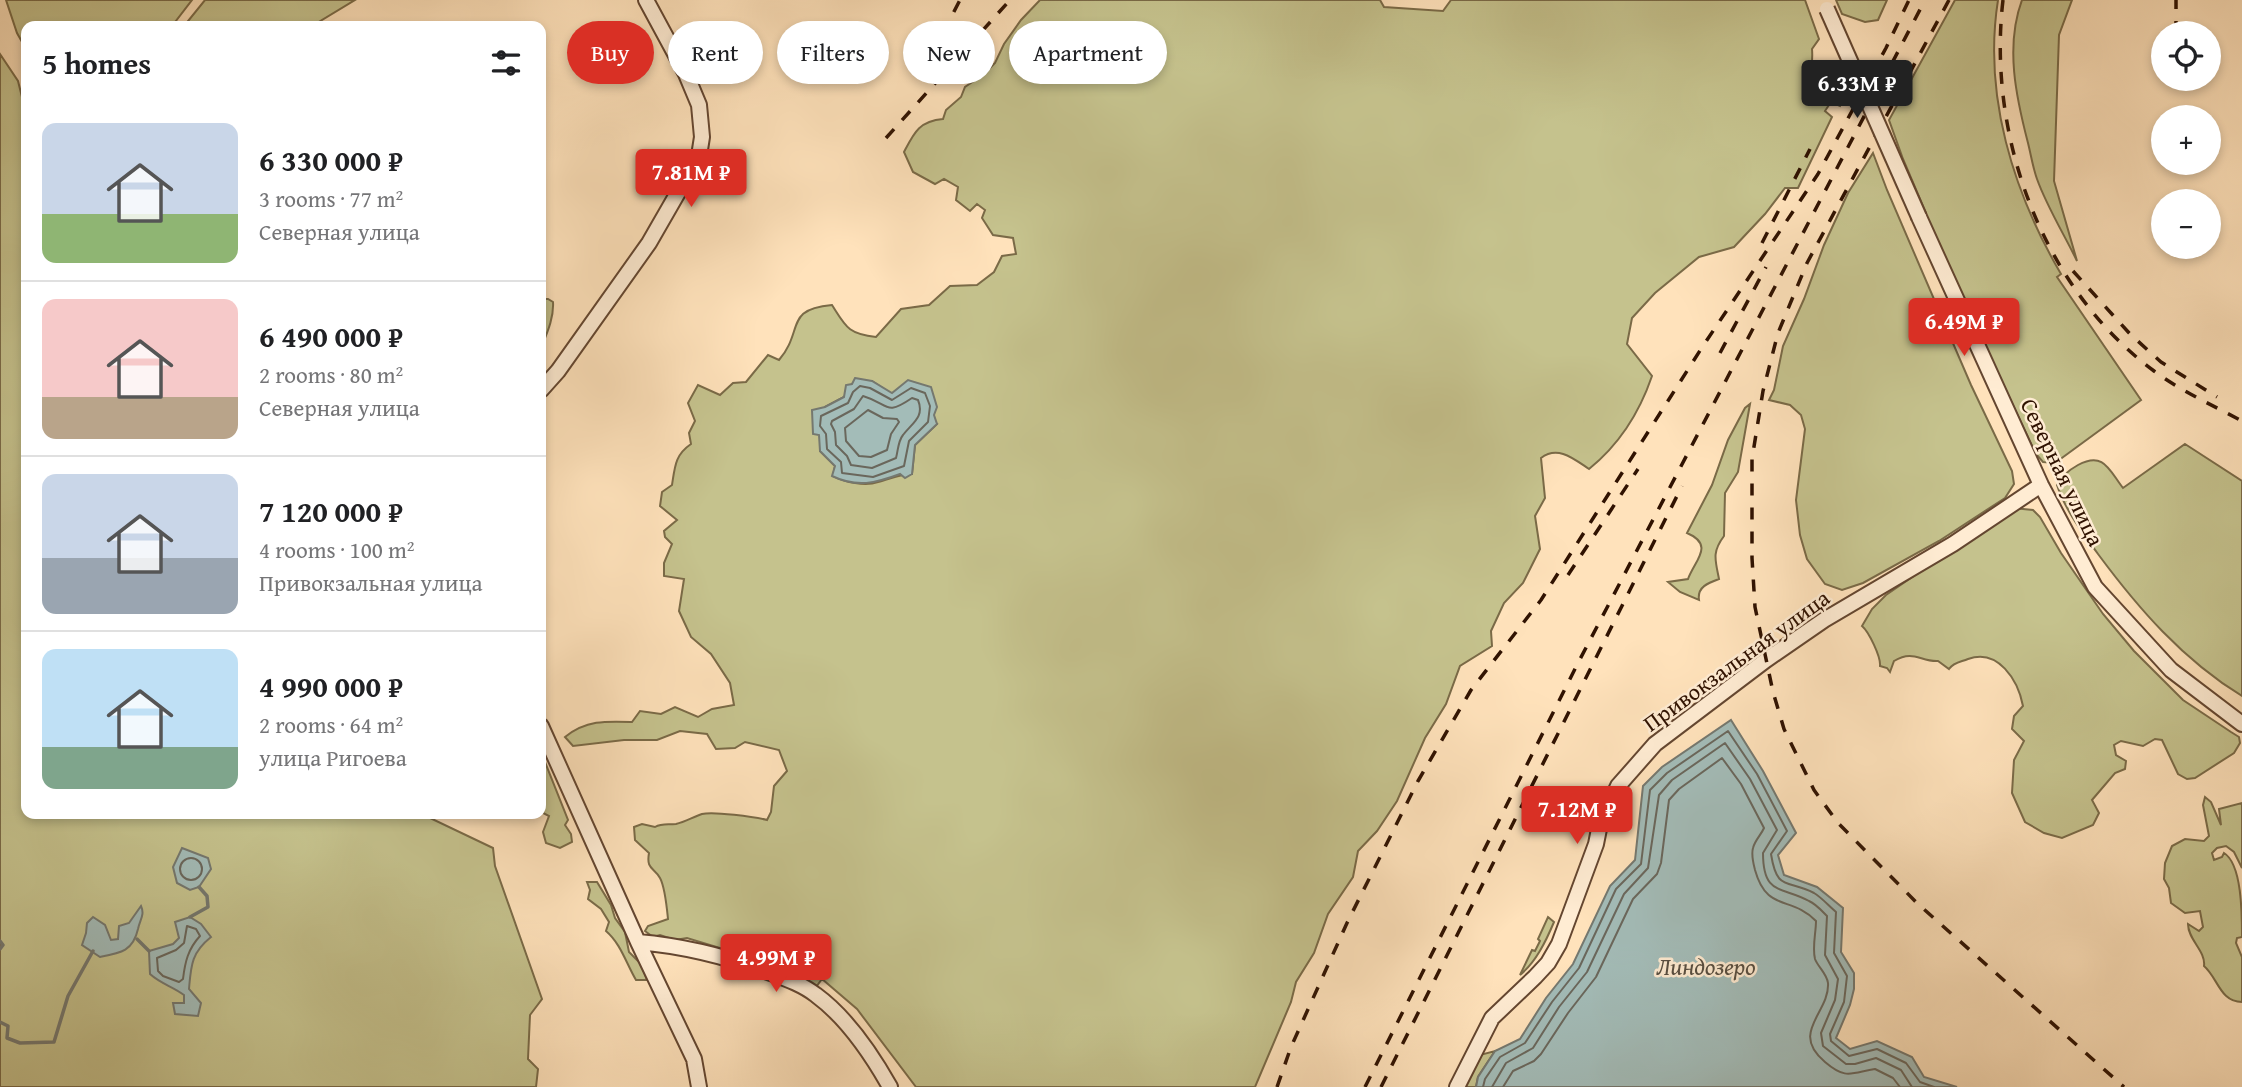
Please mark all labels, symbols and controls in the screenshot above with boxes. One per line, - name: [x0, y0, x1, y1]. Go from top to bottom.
- chip: Buy: [567, 21, 654, 84]
- chip: Rent: [668, 21, 763, 84]
- chip: Filters: [777, 21, 889, 84]
- chip: New: [903, 21, 995, 84]
- chip: Apartment: [1009, 21, 1167, 84]
- map controls: [2151, 21, 2221, 259]
- button: locate: [2151, 21, 2221, 91]
- text: 5 homes: [42, 41, 151, 85]
- icon: filters: [487, 44, 525, 82]
- pin: 6.33M ₽: [1792, 60, 1922, 120]
- text: 6.33M ₽: [1817, 66, 1897, 99]
- button: +: [2151, 105, 2221, 175]
- text: 6 330 000 ₽: [259, 138, 403, 182]
- pin: 7.81M ₽: [626, 150, 756, 209]
- icon: home: [98, 151, 182, 235]
- text: 7.81M ₽: [651, 155, 731, 188]
- text: 3 rooms · 77 m²: [259, 182, 403, 215]
- button: −: [2151, 189, 2221, 259]
- text: Северная улица: [259, 215, 420, 248]
- pin: 6.49M ₽: [1899, 298, 2029, 358]
- text: 6.49M ₽: [1924, 304, 2004, 337]
- text: 6 490 000 ₽: [259, 314, 403, 358]
- icon: home: [98, 327, 182, 411]
- text: 2 rooms · 80 m²: [259, 358, 403, 391]
- text: Северная улица: [259, 391, 420, 424]
- street label: Северная улица: [2013, 392, 2113, 552]
- text: 7 120 000 ₽: [259, 489, 403, 533]
- icon: home: [98, 502, 182, 586]
- text: 4 rooms · 100 m²: [259, 533, 414, 566]
- text: Привокзальная улица: [259, 566, 482, 599]
- street label: Привокзальная улица: [1636, 581, 1836, 739]
- text: 4 990 000 ₽: [259, 664, 403, 708]
- icon: home: [98, 677, 182, 761]
- text: 2 rooms · 64 m²: [259, 708, 403, 741]
- text: улица Ригоева: [259, 741, 407, 774]
- pin: 7.12M ₽: [1512, 786, 1642, 846]
- text: 7.12M ₽: [1537, 792, 1617, 825]
- pin: 4.99M ₽: [711, 934, 841, 994]
- text: 4.99M ₽: [736, 940, 816, 973]
- water label: Линдозеро: [1656, 949, 1756, 984]

